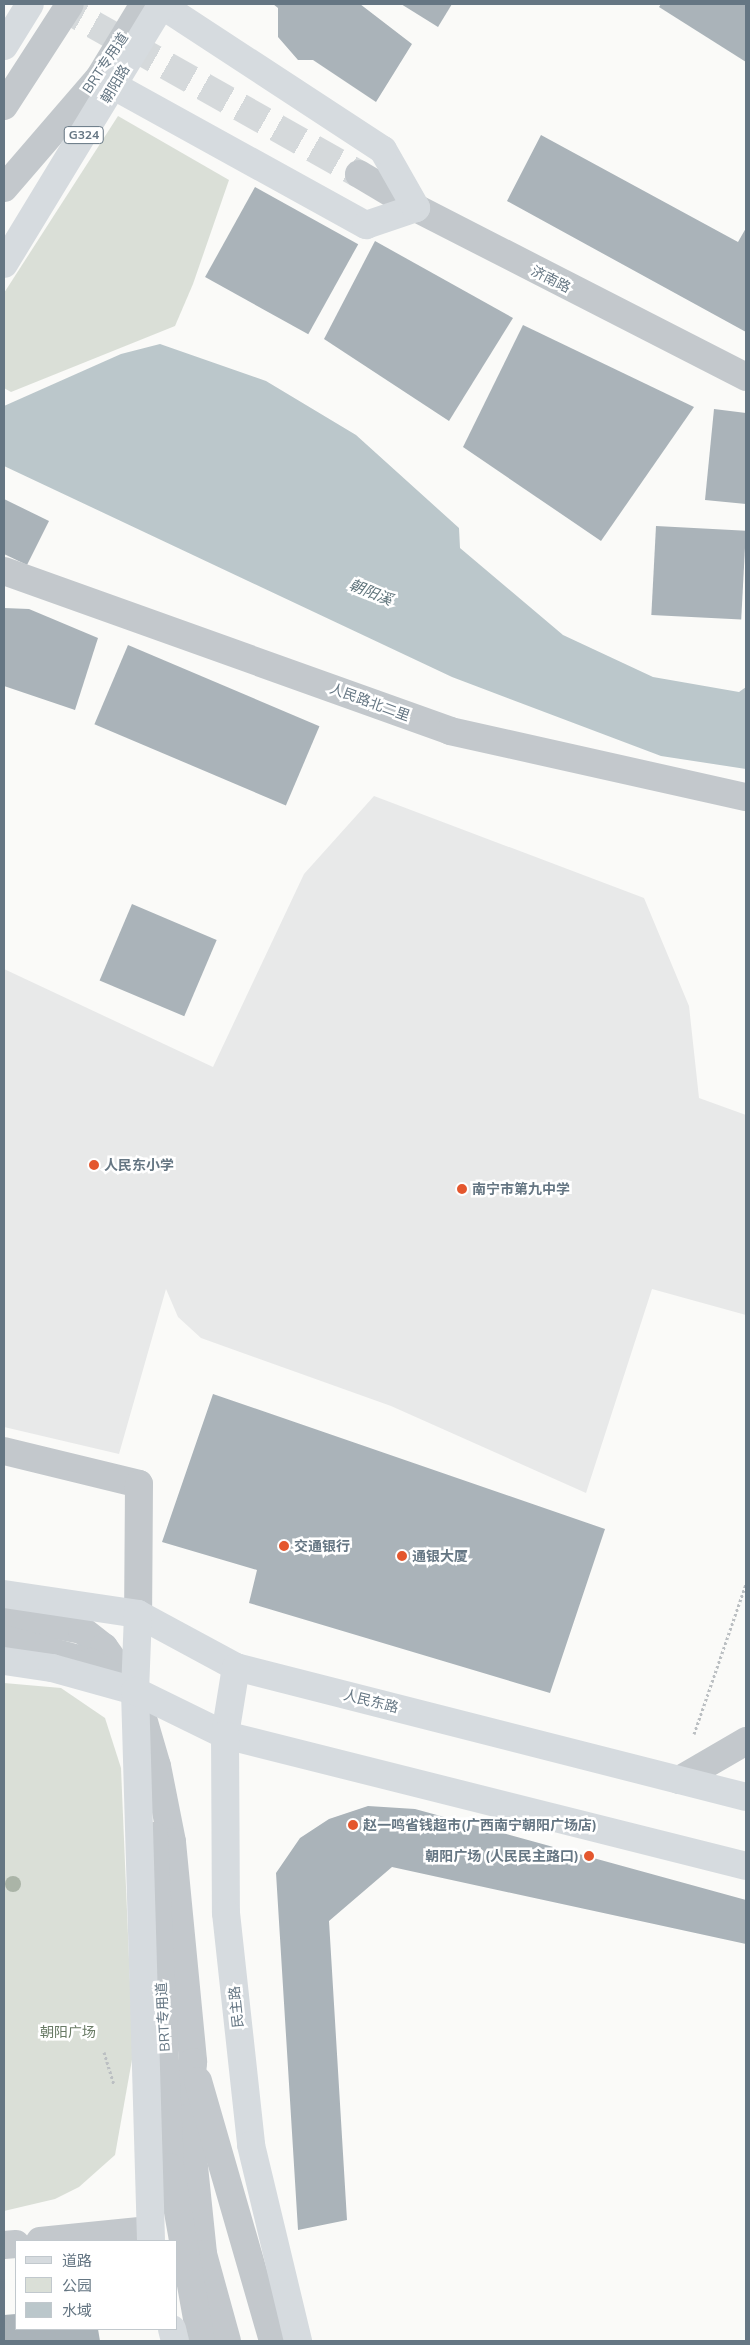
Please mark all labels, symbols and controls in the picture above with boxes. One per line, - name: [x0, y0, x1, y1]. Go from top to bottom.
- street label: BRT专用道: [79, 30, 131, 96]
- street label: 朝阳路: [97, 62, 133, 106]
- road number: G324: [63, 126, 105, 144]
- street label: 济南路: [528, 262, 574, 296]
- water label: 朝阳溪: [347, 575, 395, 609]
- street label: 人民路北二里: [328, 680, 412, 724]
- place label: 人民东小学: [104, 1157, 174, 1173]
- marker: 人民东小学: [88, 1159, 100, 1171]
- place label: 南宁市第九中学: [472, 1181, 570, 1197]
- marker: 南宁市第九中学: [456, 1183, 468, 1195]
- place label: 交通银行: [294, 1538, 350, 1554]
- marker: 交通银行: [278, 1540, 290, 1552]
- place label: 通银大厦: [412, 1548, 468, 1564]
- marker: 通银大厦: [396, 1550, 408, 1562]
- street label: 人民东路: [342, 1686, 400, 1716]
- place label: 赵一鸣省钱超市(广西南宁朝阳广场店): [363, 1817, 597, 1833]
- marker: 赵一鸣省钱超市(广西南宁朝阳广场店): [347, 1819, 359, 1831]
- place label: 朝阳广场 (人民民主路口): [425, 1848, 579, 1864]
- marker: 朝阳广场 (人民民主路口): [583, 1850, 595, 1862]
- street label: BRT专用道: [153, 1982, 173, 2052]
- street label: 民主路: [225, 1985, 247, 2029]
- park label: 朝阳广场: [40, 2024, 96, 2040]
- legend: [15, 2240, 178, 2330]
- text: 道路: [62, 2251, 92, 2270]
- text: 公园: [62, 2276, 92, 2295]
- text: 水域: [62, 2301, 92, 2320]

